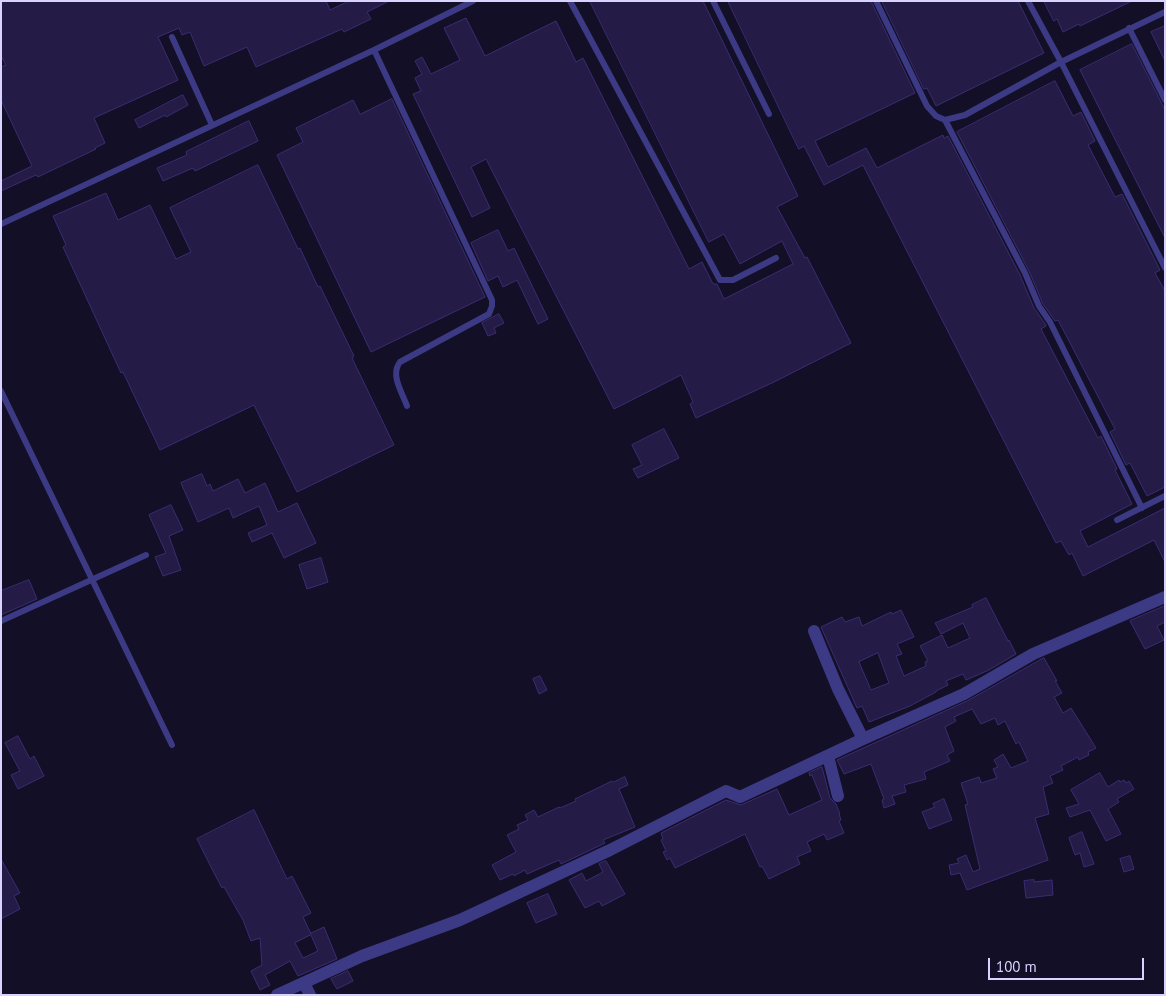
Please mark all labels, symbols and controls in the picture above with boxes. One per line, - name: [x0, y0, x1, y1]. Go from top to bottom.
- scale bar: [991, 948, 1147, 980]
- text: 100 m: [996, 957, 1037, 976]

